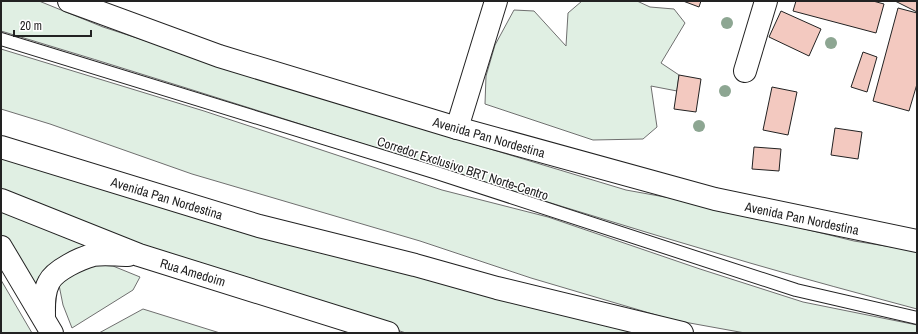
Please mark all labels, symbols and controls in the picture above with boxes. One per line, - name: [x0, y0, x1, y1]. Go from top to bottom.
- scale bar: [14, 12, 91, 38]
- text: 20 m: [20, 18, 42, 34]
- street label: Avenida Pan Nordestina: [430, 113, 547, 162]
- street label: Corredor Exclusivo BRT Norte-Centro: [375, 133, 551, 204]
- street label: Avenida Pan Nordestina: [108, 173, 225, 224]
- street label: Avenida Pan Nordestina: [742, 198, 860, 239]
- street label: Rua Amedoim: [158, 254, 228, 291]

